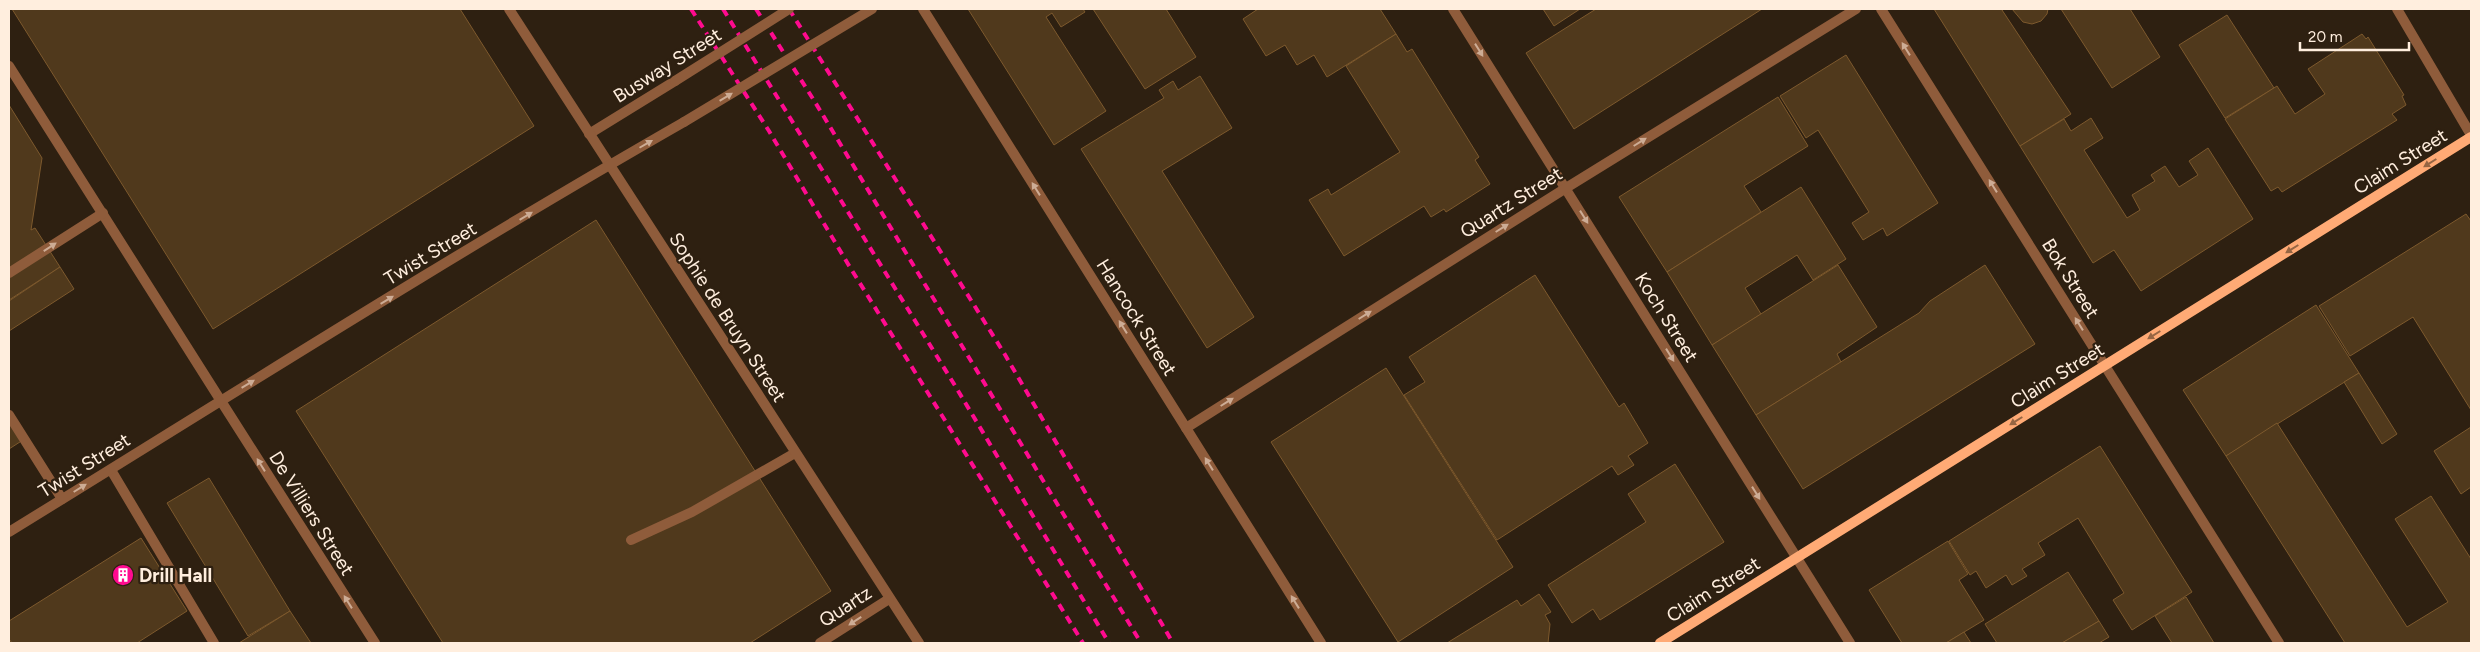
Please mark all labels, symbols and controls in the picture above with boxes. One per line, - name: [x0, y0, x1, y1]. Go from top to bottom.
- scale bar: [2300, 20, 2409, 52]
- street label: Busway Street: [609, 23, 726, 108]
- text: 20 m: [2308, 28, 2342, 46]
- one-way arrow: [1902, 42, 1911, 55]
- one-way arrow: [1475, 43, 1484, 57]
- one-way arrow: [719, 93, 732, 102]
- street label: Claim Street: [2349, 124, 2451, 199]
- one-way arrow: [1633, 138, 1647, 147]
- one-way arrow: [639, 140, 654, 148]
- one-way arrow: [2423, 158, 2437, 168]
- street label: Quartz Street: [1456, 162, 1567, 243]
- one-way arrow: [1988, 180, 1997, 193]
- one-way arrow: [1031, 183, 1041, 196]
- one-way arrow: [519, 211, 532, 220]
- one-way arrow: [1579, 211, 1589, 224]
- street label: Twist Street: [380, 217, 481, 290]
- one-way arrow: [1496, 224, 1509, 233]
- street label: Sophie de Bruyn Street: [664, 228, 791, 406]
- street label: Bok Street: [2037, 234, 2104, 322]
- one-way arrow: [43, 242, 56, 251]
- one-way arrow: [2286, 244, 2299, 254]
- street label: Hancock Street: [1092, 255, 1182, 380]
- street label: Koch Street: [1630, 268, 1703, 366]
- one-way arrow: [380, 295, 393, 305]
- one-way arrow: [1358, 310, 1371, 320]
- one-way arrow: [2075, 317, 2084, 330]
- one-way arrow: [1118, 320, 1127, 333]
- one-way arrow: [2148, 331, 2161, 340]
- street label: Claim Street: [2006, 338, 2108, 413]
- one-way arrow: [1666, 349, 1675, 362]
- one-way arrow: [241, 380, 254, 389]
- one-way arrow: [1221, 397, 1234, 406]
- one-way arrow: [2010, 416, 2023, 425]
- street label: Twist Street: [34, 428, 134, 503]
- street label: De Villiers Street: [264, 447, 359, 580]
- one-way arrow: [257, 458, 266, 471]
- one-way arrow: [1204, 458, 1214, 471]
- one-way arrow: [73, 484, 87, 493]
- one-way arrow: [1752, 487, 1761, 500]
- street label: Claim Street: [1662, 552, 1764, 627]
- building icon: Drill Hall: [111, 563, 135, 587]
- place label: Drill Hall: [139, 564, 212, 587]
- street label: Quartz: [815, 581, 876, 632]
- one-way arrow: [344, 595, 353, 609]
- one-way arrow: [1291, 595, 1300, 609]
- one-way arrow: [848, 616, 862, 626]

